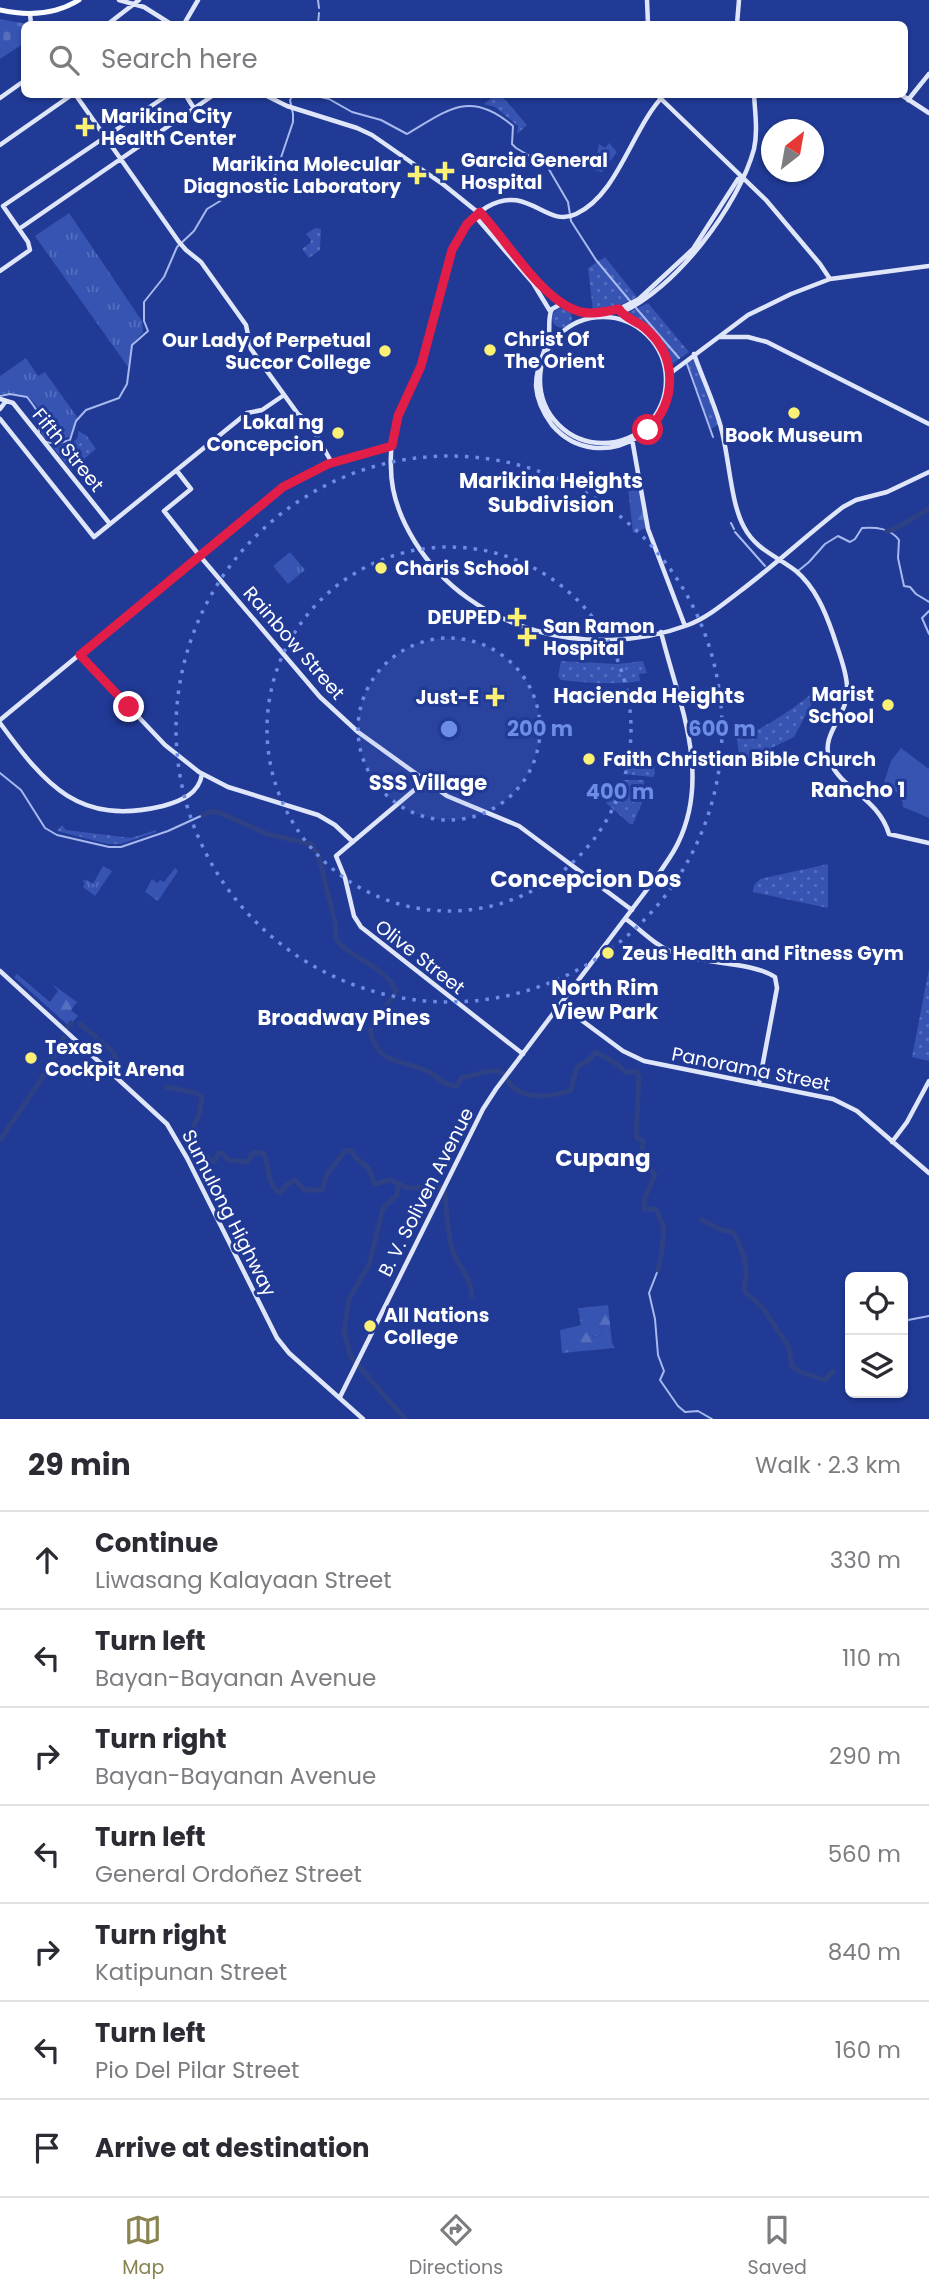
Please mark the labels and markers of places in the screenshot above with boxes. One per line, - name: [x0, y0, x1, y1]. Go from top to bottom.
- place label: Marikina City Health Center: [101, 103, 236, 152]
- marker: Marikina City Health Center: [75, 117, 95, 137]
- place label: Garcia General Hospital: [461, 147, 608, 196]
- place label: Marikina Molecular Diagnostic Laboratory: [183, 151, 402, 200]
- marker: Garcia General Hospital: [435, 161, 455, 181]
- marker: Marikina Molecular Diagnostic Laboratory: [407, 165, 427, 185]
- place label: Christ Of The Orient: [504, 326, 605, 375]
- place label: Our Lady of Perpetual Succor College: [162, 327, 371, 376]
- marker: Christ Of The Orient: [482, 342, 498, 358]
- marker: Our Lady of Perpetual Succor College: [377, 343, 393, 359]
- marker: Book Museum: [786, 405, 802, 421]
- place label: Lokal ng Concepcion: [207, 409, 324, 458]
- place label: Book Museum: [725, 422, 863, 449]
- marker: Lokal ng Concepcion: [330, 425, 346, 441]
- place label: Charis School: [395, 555, 529, 582]
- marker: Charis School: [373, 560, 389, 576]
- place label: DEUPED: [428, 604, 501, 631]
- marker: DEUPED: [507, 607, 527, 627]
- place label: San Ramon Hospital: [543, 613, 655, 662]
- marker: San Ramon Hospital: [517, 627, 537, 647]
- place label: Marist School: [808, 681, 874, 730]
- place label: Just-E: [416, 684, 479, 711]
- marker: Just-E: [485, 687, 505, 707]
- marker: Marist School: [880, 697, 896, 713]
- centre of rings: [437, 717, 461, 741]
- place label: Faith Christian Bible Church: [603, 746, 876, 773]
- marker: Faith Christian Bible Church: [581, 751, 597, 767]
- place label: Zeus Health and Fitness Gym: [622, 940, 904, 967]
- marker: Zeus Health and Fitness Gym: [600, 945, 616, 961]
- place label: Texas Cockpit Arena: [45, 1034, 185, 1083]
- marker: Texas Cockpit Arena: [23, 1050, 39, 1066]
- place label: All Nations College: [384, 1302, 489, 1351]
- marker: All Nations College: [362, 1318, 378, 1334]

